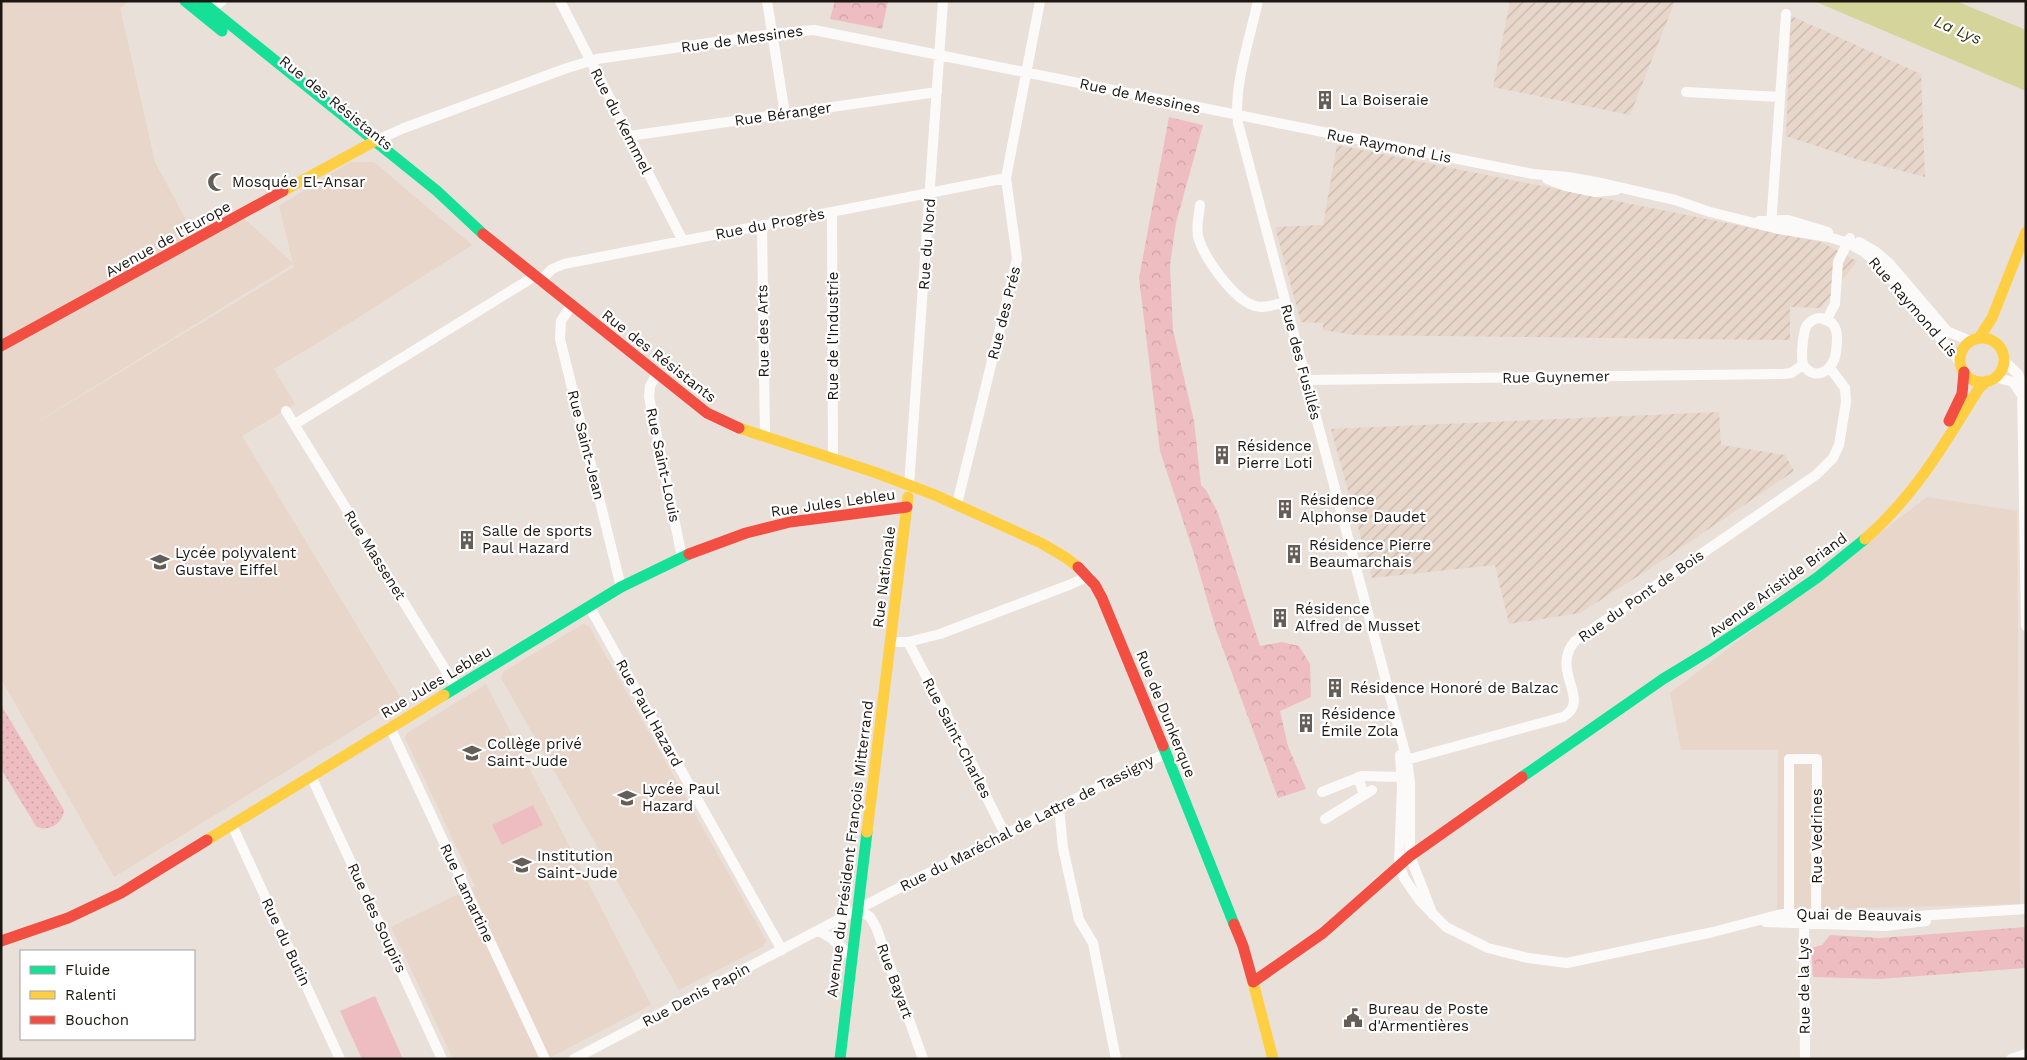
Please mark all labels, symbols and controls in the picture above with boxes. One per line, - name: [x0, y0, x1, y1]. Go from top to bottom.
- water label: La Lys: [1932, 12, 1984, 48]
- street label: Rue de Messines: [680, 22, 804, 56]
- street label: Rue des Résistants: [276, 52, 396, 154]
- street label: Rue du Kemmel: [587, 65, 656, 177]
- street label: Rue de Messines: [1078, 74, 1202, 118]
- building icon: La Boiseraie: [1314, 89, 1336, 111]
- place label: La Boiseraie: [1340, 91, 1429, 109]
- street label: Rue Béranger: [733, 98, 833, 130]
- street label: Rue Raymond Lis: [1325, 125, 1453, 167]
- mosque icon: Mosquée El-Ansar: [206, 171, 228, 193]
- place label: Mosquée El-Ansar: [232, 173, 365, 191]
- street label: Avenue de l'Europe: [102, 197, 234, 281]
- street label: Rue du Nord: [915, 198, 939, 290]
- street label: Rue du Progrès: [714, 205, 826, 243]
- street label: Rue Raymond Lis: [1865, 253, 1961, 361]
- street label: Rue des Prés: [984, 264, 1024, 362]
- street label: Rue de l'Industrie: [824, 271, 842, 401]
- street label: Rue des Arts: [753, 284, 773, 378]
- street label: Rue des Fusillés: [1277, 302, 1325, 422]
- street label: Rue des Résistants: [598, 306, 720, 406]
- street label: Rue Guynemer: [1502, 367, 1610, 387]
- street label: Rue Saint-Jean: [564, 388, 608, 502]
- street label: Rue Saint-Louis: [642, 406, 684, 524]
- place label: Résidence Pierre Loti: [1237, 437, 1312, 472]
- building icon: Résidence Pierre Loti: [1211, 444, 1233, 466]
- street label: Rue Jules Lebleu: [770, 485, 896, 521]
- place label: Résidence Alphonse Daudet: [1300, 491, 1427, 526]
- building icon: Résidence Alphonse Daudet: [1274, 498, 1296, 520]
- street label: Rue Massenet: [340, 507, 410, 604]
- place label: Salle de sports Paul Hazard: [482, 522, 592, 557]
- street label: Rue Nationale: [869, 525, 899, 629]
- building icon: Salle de sports Paul Hazard: [456, 529, 478, 551]
- street label: Avenue Aristide Briand: [1706, 529, 1850, 641]
- place label: Résidence Pierre Beaumarchais: [1309, 536, 1431, 571]
- building icon: Résidence Pierre Beaumarchais: [1283, 543, 1305, 565]
- place label: Lycée polyvalent Gustave Eiffel: [175, 544, 297, 579]
- street label: Rue du Pont de Bois: [1575, 546, 1707, 646]
- school or university icon: Lycée polyvalent Gustave Eiffel: [149, 551, 171, 573]
- place label: Résidence Alfred de Musset: [1295, 600, 1421, 635]
- building icon: Résidence Alfred de Musset: [1269, 607, 1291, 629]
- street label: Rue Jules Lebleu: [378, 642, 494, 722]
- street label: Rue de Dunkerque: [1132, 648, 1200, 780]
- street label: Rue Paul Hazard: [612, 656, 686, 770]
- street label: Rue Saint-Charles: [919, 675, 995, 801]
- building icon: Résidence Honoré de Balzac: [1324, 677, 1346, 699]
- place label: Résidence Honoré de Balzac: [1350, 679, 1559, 697]
- street label: Avenue du Président François Mitterrand: [823, 699, 877, 999]
- place label: Résidence Émile Zola: [1321, 705, 1399, 740]
- building icon: Résidence Émile Zola: [1295, 712, 1317, 734]
- place label: Collège privé Saint-Jude: [487, 735, 582, 770]
- school or university icon: Collège privé Saint-Jude: [461, 742, 483, 764]
- street label: Rue du Maréchal de Lattre de Tassigny: [897, 751, 1157, 895]
- place label: Lycée Paul Hazard: [642, 780, 720, 815]
- school or university icon: Lycée Paul Hazard: [616, 787, 638, 809]
- street label: Rue Vedrines: [1808, 788, 1826, 884]
- street label: Rue Lamartine: [436, 841, 498, 945]
- place label: Institution Saint-Jude: [537, 847, 618, 882]
- school or university icon: Institution Saint-Jude: [511, 854, 533, 876]
- street label: Rue des Soupirs: [344, 860, 410, 976]
- street label: Rue du Butin: [258, 895, 314, 989]
- street label: Quai de Beauvais: [1796, 905, 1922, 925]
- street label: Rue de la Lys: [1794, 937, 1814, 1035]
- street label: Rue Bayart: [873, 941, 917, 1022]
- legend: [20, 950, 195, 1040]
- street label: Rue Denis Papin: [639, 959, 753, 1031]
- text: Fluide: [65, 961, 110, 979]
- text: Ralenti: [65, 986, 116, 1004]
- place label: Bureau de Poste d'Armentières: [1368, 1000, 1488, 1035]
- public building icon: Bureau de Poste d'Armentières: [1342, 1007, 1364, 1029]
- text: Bouchon: [65, 1011, 129, 1029]

